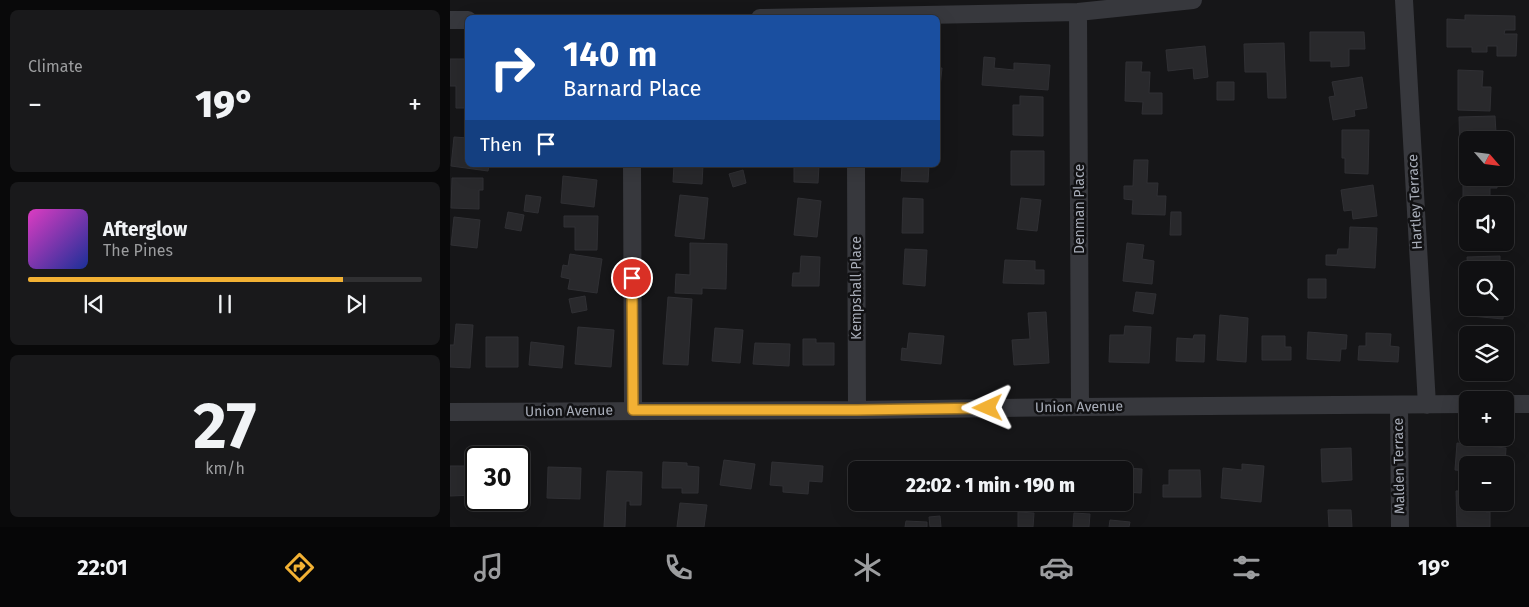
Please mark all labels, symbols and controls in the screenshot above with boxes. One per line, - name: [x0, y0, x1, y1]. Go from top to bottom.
- text: 140 m: [563, 33, 657, 75]
- icon: right: [480, 35, 545, 100]
- text: Climate: [28, 57, 83, 76]
- text: Barnard Place: [563, 75, 701, 102]
- text: 19°: [195, 81, 255, 127]
- text: −: [28, 88, 42, 121]
- text: +: [408, 88, 422, 121]
- icon: arrive: [532, 130, 560, 158]
- north arrow: [1459, 131, 1514, 186]
- map controls: [1459, 131, 1514, 511]
- text: Then: [480, 133, 522, 156]
- street label: Hartley Terrace: [1404, 154, 1426, 250]
- street label: Denman Place: [1071, 164, 1088, 254]
- button: sound: [1459, 196, 1514, 251]
- text: Afterglow: [103, 218, 187, 241]
- street label: Kempshall Place: [848, 236, 865, 340]
- text: The Pines: [103, 241, 173, 260]
- pin: [611, 257, 653, 299]
- button: search: [1459, 261, 1514, 316]
- icon: arrive: [618, 264, 646, 292]
- icon: previous: [80, 290, 108, 318]
- icon: pause: [211, 290, 239, 318]
- icon: next: [342, 290, 370, 318]
- button: layers: [1459, 326, 1514, 381]
- position arrow: [961, 381, 1013, 433]
- text: 27: [193, 387, 257, 465]
- button: +: [1459, 391, 1514, 446]
- street label: Union Avenue: [1035, 398, 1123, 416]
- street label: Union Avenue: [525, 402, 613, 420]
- street label: Malden Terrace: [1390, 418, 1408, 514]
- speed limit sign: 30: [465, 446, 530, 511]
- button: −: [1459, 456, 1514, 511]
- text: km/h: [205, 459, 245, 478]
- text: 22:02 · 1 min · 190 m: [906, 474, 1075, 497]
- icon: directions: [282, 550, 317, 585]
- icon: music: [471, 550, 506, 585]
- icon: phone: [661, 550, 696, 585]
- icon: climate: [850, 550, 885, 585]
- icon: car: [1039, 550, 1074, 585]
- icon: filters: [1229, 550, 1264, 585]
- text: 22:01: [77, 554, 128, 581]
- text: 19°: [1418, 554, 1452, 581]

